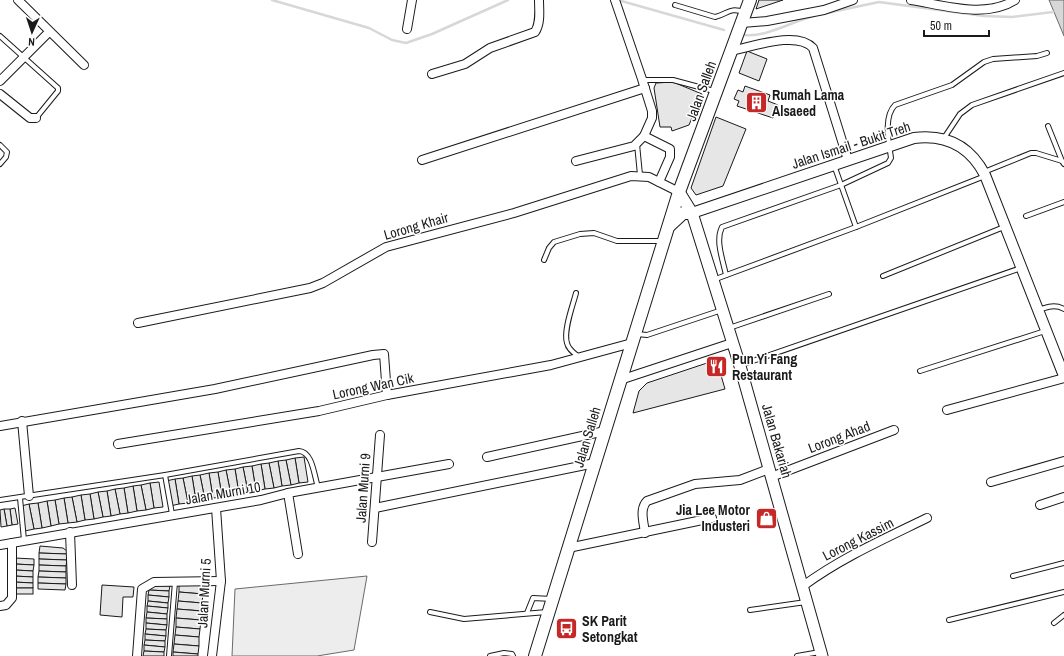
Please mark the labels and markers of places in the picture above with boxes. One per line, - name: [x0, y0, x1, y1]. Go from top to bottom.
- place label: Rumah Lama Alsaeed: [772, 86, 845, 120]
- building icon: Rumah Lama Alsaeed: [743, 90, 769, 116]
- place label: Pun Yi Fang Restaurant: [732, 350, 797, 384]
- restaurant icon: Pun Yi Fang Restaurant: [703, 354, 729, 380]
- place label: Jia Lee Motor Industeri: [676, 501, 751, 535]
- shop icon: Jia Lee Motor Industeri: [753, 505, 779, 531]
- place label: SK Parit Setongkat: [582, 612, 638, 646]
- bus stop icon: SK Parit Setongkat: [554, 616, 580, 642]

